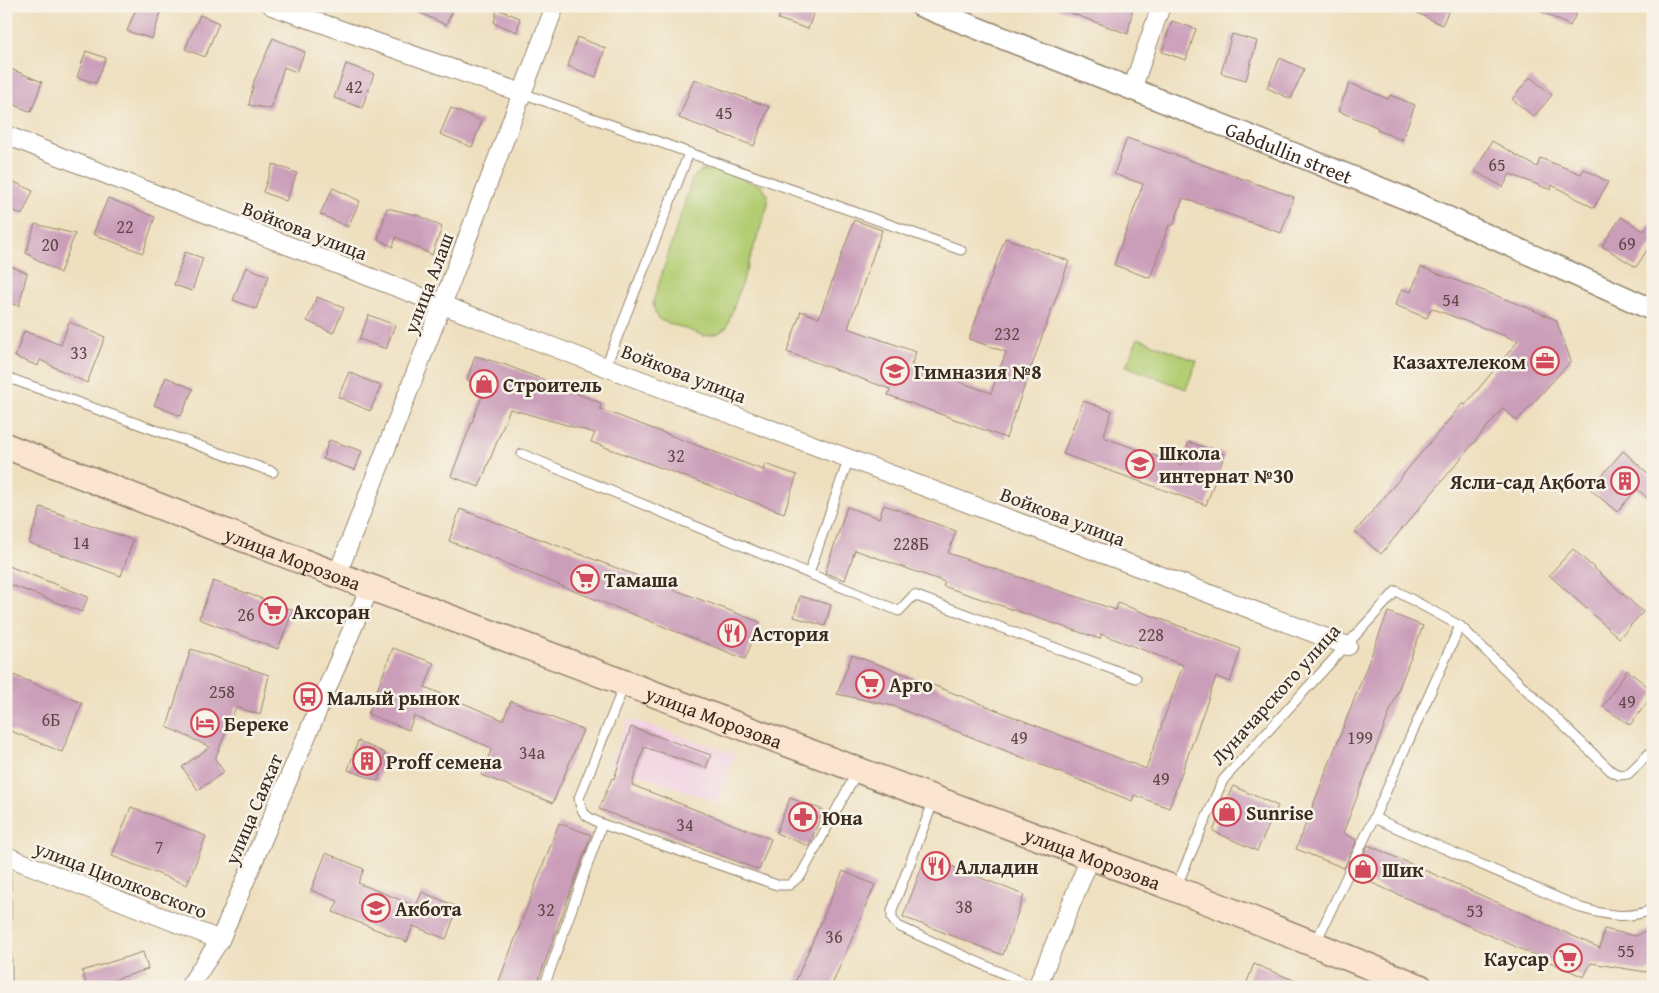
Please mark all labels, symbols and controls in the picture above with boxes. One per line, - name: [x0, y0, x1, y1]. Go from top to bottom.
- house number: 42: [345, 73, 363, 100]
- house number: 45: [715, 99, 733, 126]
- street label: Gabdullin street: [1221, 113, 1357, 190]
- house number: 65: [1488, 151, 1506, 178]
- street label: Войкова улица: [238, 193, 372, 267]
- house number: 22: [116, 213, 134, 240]
- street label: улица Алаш: [395, 228, 461, 339]
- house number: 69: [1618, 230, 1636, 257]
- house number: 20: [41, 231, 59, 258]
- house number: 54: [1442, 286, 1460, 313]
- house number: 232: [994, 320, 1020, 347]
- street label: Войкова улица: [617, 336, 751, 410]
- house number: 33: [70, 339, 88, 366]
- office icon: Казахтелеком: [1530, 346, 1560, 376]
- place label: Казахтелеком: [1393, 347, 1526, 376]
- school or university icon: Гимназия №8: [880, 356, 910, 386]
- place label: Гимназия №8: [914, 357, 1042, 386]
- shop icon: Строитель: [469, 369, 499, 399]
- place label: Строитель: [503, 370, 602, 399]
- place label: Школа интернат №30: [1159, 438, 1294, 490]
- house number: 32: [667, 442, 685, 469]
- school or university icon: Школа интернат №30: [1125, 449, 1155, 479]
- building icon: Ясли-сад Ақбота: [1610, 466, 1640, 496]
- place label: Ясли-сад Ақбота: [1449, 467, 1607, 496]
- street label: Войкова улица: [996, 479, 1130, 553]
- street label: улица Морозова: [220, 518, 366, 597]
- house number: 14: [72, 529, 90, 556]
- house number: 228Б: [893, 530, 929, 557]
- supermarket icon: Тамаша: [570, 564, 600, 594]
- place label: Тамаша: [604, 565, 679, 594]
- supermarket icon: Аксоран: [258, 596, 288, 626]
- place label: Аксоран: [292, 597, 370, 626]
- house number: 26: [237, 601, 255, 628]
- street label: Луначарского улица: [1203, 616, 1347, 771]
- restaurant icon: Астория: [717, 618, 747, 648]
- place label: Астория: [751, 619, 829, 648]
- house number: 228: [1138, 621, 1164, 648]
- supermarket icon: Арго: [855, 669, 885, 699]
- place label: Арго: [889, 670, 933, 699]
- street label: улица Морозова: [641, 677, 787, 755]
- house number: 258: [209, 678, 235, 705]
- bus stop icon: Малый рынок: [293, 682, 323, 712]
- place label: Малый рынок: [327, 683, 460, 712]
- house number: 49: [1618, 688, 1636, 715]
- house number: 6Б: [42, 706, 60, 733]
- hotel icon: Береке: [190, 708, 220, 738]
- place label: Береке: [224, 709, 289, 738]
- house number: 49: [1010, 724, 1028, 751]
- house number: 199: [1347, 724, 1373, 751]
- house number: 34а: [519, 739, 545, 766]
- building icon: Proff семена: [352, 746, 382, 776]
- place label: Proff семена: [386, 747, 503, 776]
- street label: улица Саяхат: [216, 749, 290, 870]
- house number: 49: [1152, 765, 1170, 792]
- shop icon: Sunrise: [1212, 797, 1242, 827]
- place label: Sunrise: [1246, 798, 1314, 827]
- pharmacy icon: Юна: [788, 802, 818, 832]
- place label: Юна: [822, 803, 864, 832]
- house number: 34: [676, 811, 694, 838]
- street label: улица Морозова: [1019, 819, 1165, 897]
- street label: улица Циолковского: [29, 832, 212, 925]
- house number: 7: [155, 833, 163, 860]
- restaurant icon: Алладин: [921, 851, 951, 881]
- place label: Алладин: [955, 852, 1039, 881]
- shop icon: Шик: [1348, 854, 1378, 884]
- place label: Шик: [1382, 855, 1424, 884]
- school or university icon: Акбота: [361, 893, 391, 923]
- house number: 38: [955, 893, 973, 920]
- place label: Акбота: [395, 894, 462, 923]
- house number: 32: [537, 896, 555, 923]
- house number: 53: [1466, 897, 1484, 924]
- house number: 36: [825, 923, 843, 950]
- house number: 55: [1617, 937, 1635, 964]
- supermarket icon: Каусар: [1553, 943, 1583, 973]
- place label: Каусар: [1484, 944, 1549, 973]

